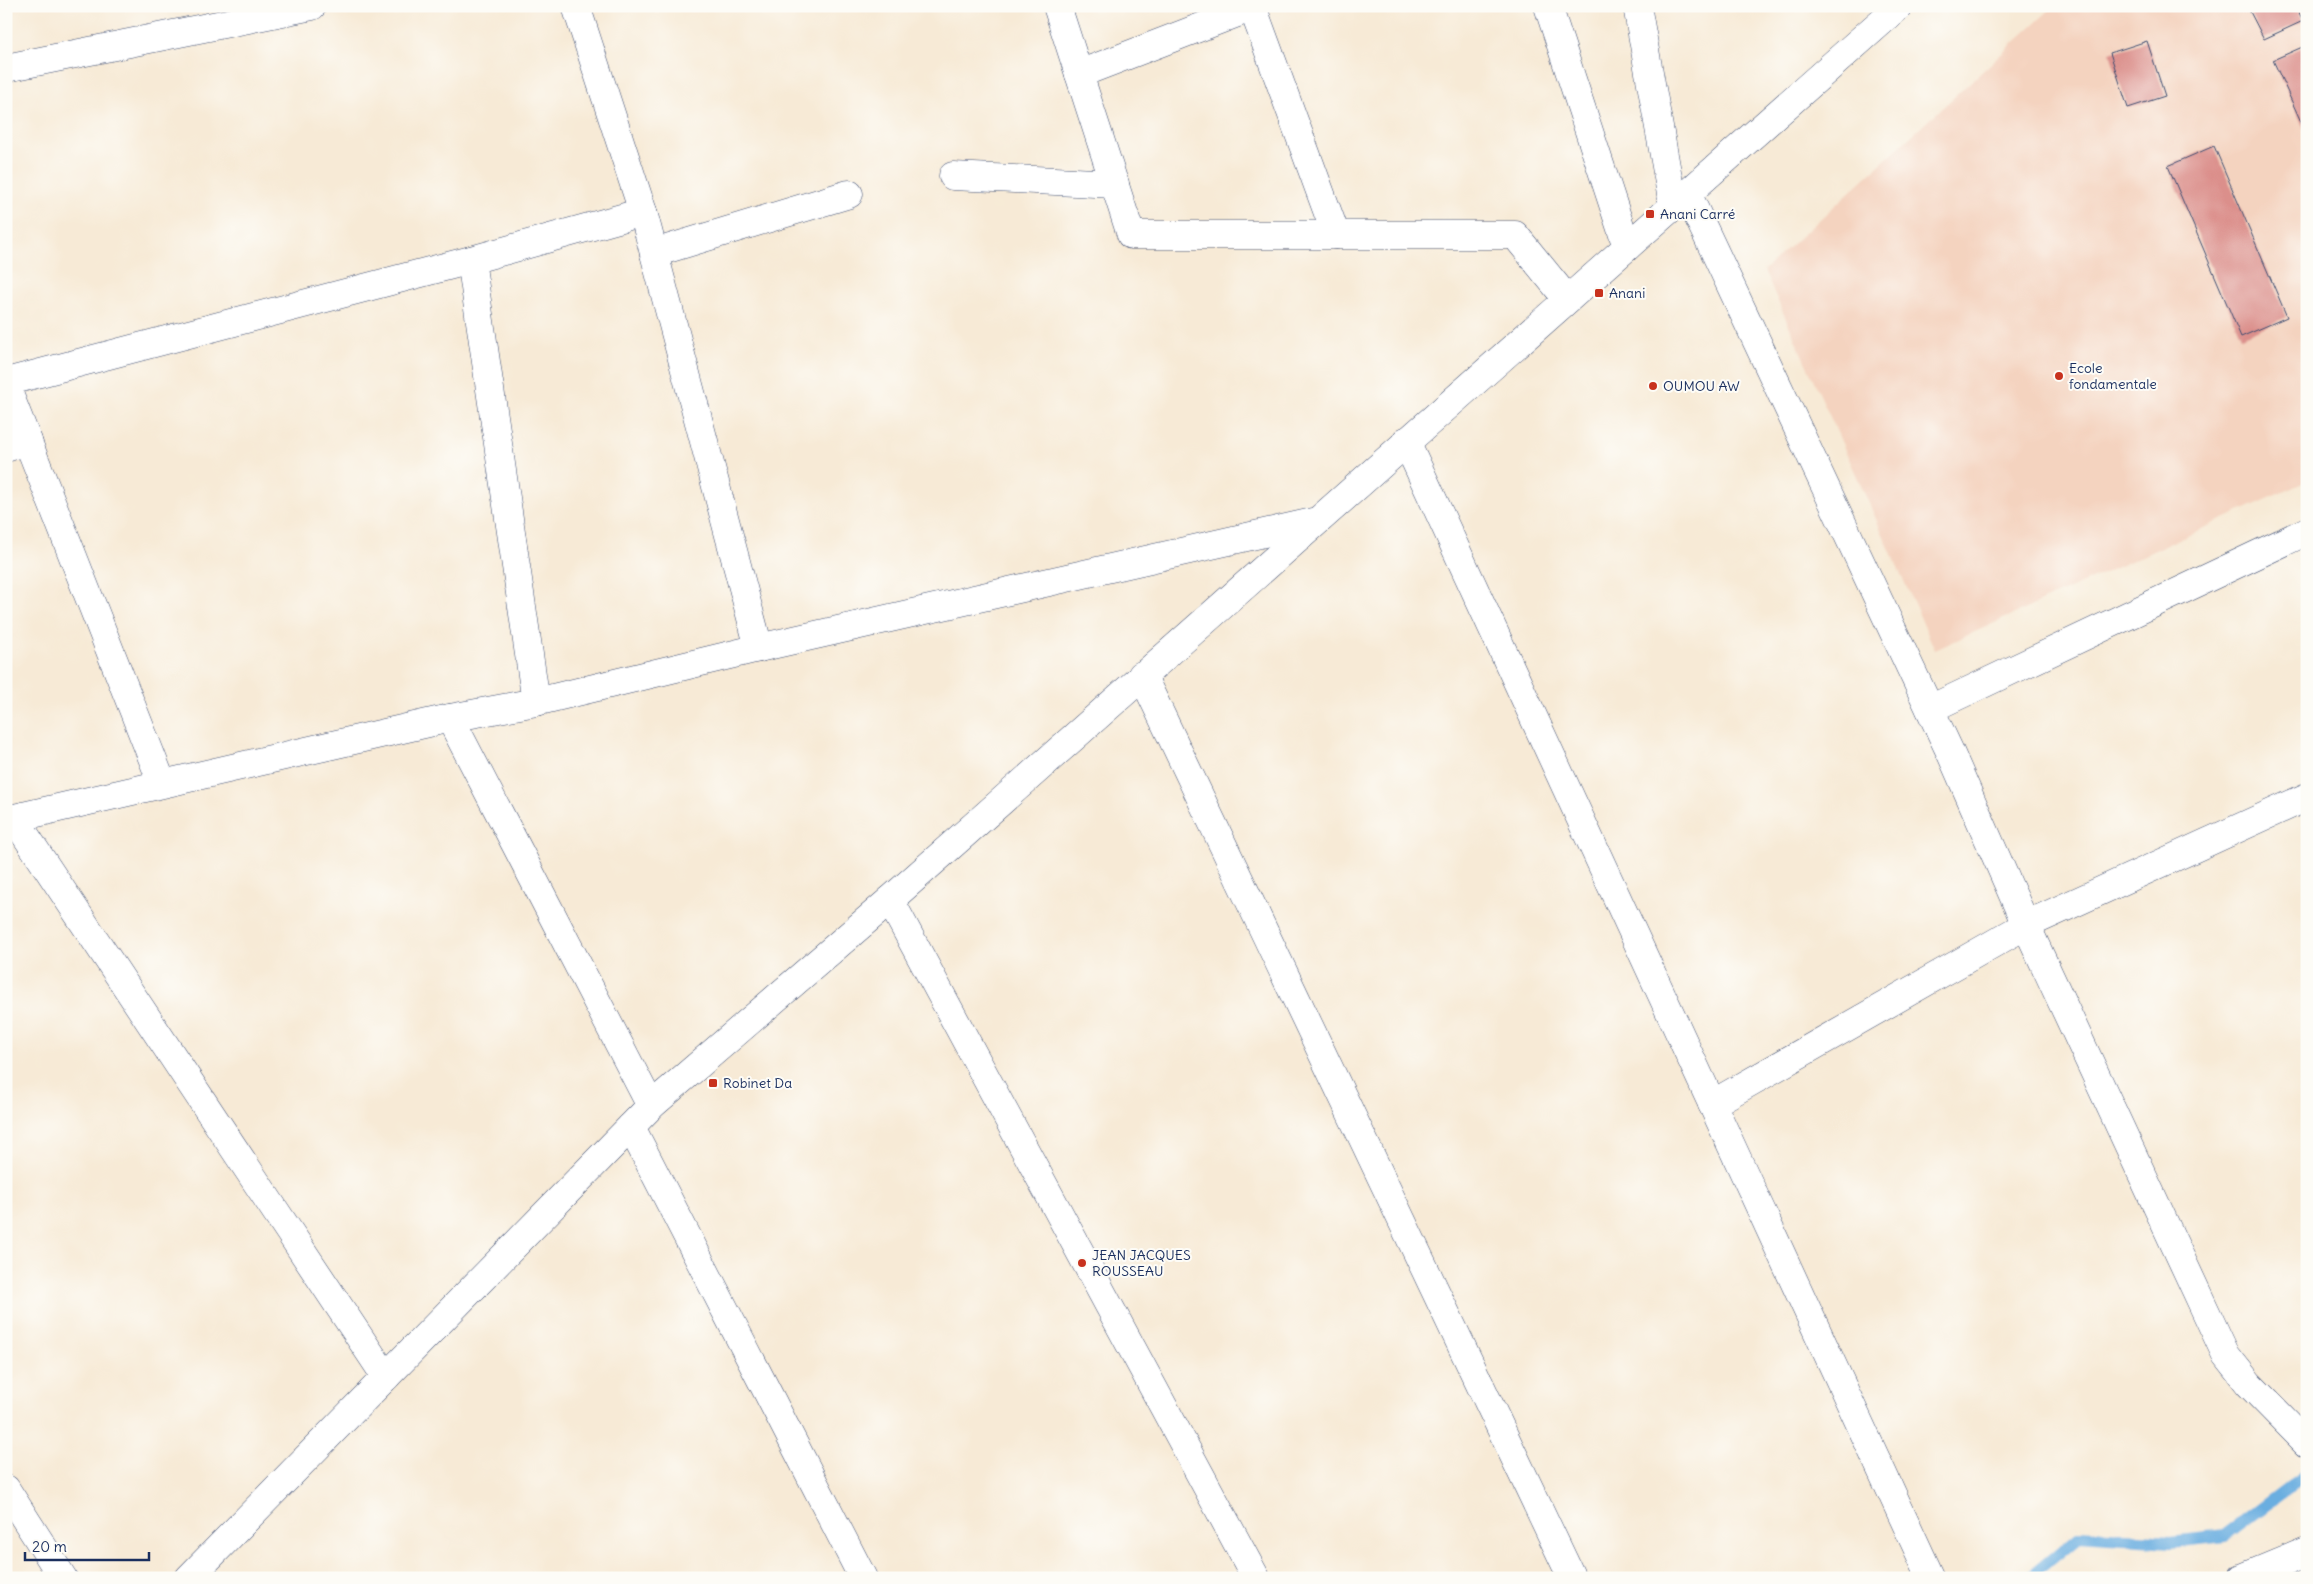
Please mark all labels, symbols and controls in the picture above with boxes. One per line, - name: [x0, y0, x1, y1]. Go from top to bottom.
- place label: Anani Carré: [1660, 205, 1735, 223]
- marker: Anani Carré: [1644, 208, 1656, 220]
- place label: Anani: [1609, 284, 1645, 302]
- marker: Anani: [1593, 287, 1605, 299]
- place label: Ecole fondamentale: [2069, 359, 2157, 393]
- marker: Ecole fondamentale: [2053, 370, 2065, 382]
- place label: OUMOU AW: [1663, 377, 1740, 395]
- marker: OUMOU AW: [1647, 380, 1659, 392]
- place label: Robinet Da: [723, 1074, 792, 1092]
- marker: Robinet Da: [707, 1077, 719, 1089]
- place label: JEAN JACQUES ROUSSEAU: [1092, 1246, 1191, 1280]
- marker: JEAN JACQUES ROUSSEAU: [1076, 1257, 1088, 1269]
- scale bar: [25, 1529, 149, 1561]
- text: 20 m: [32, 1537, 67, 1556]

